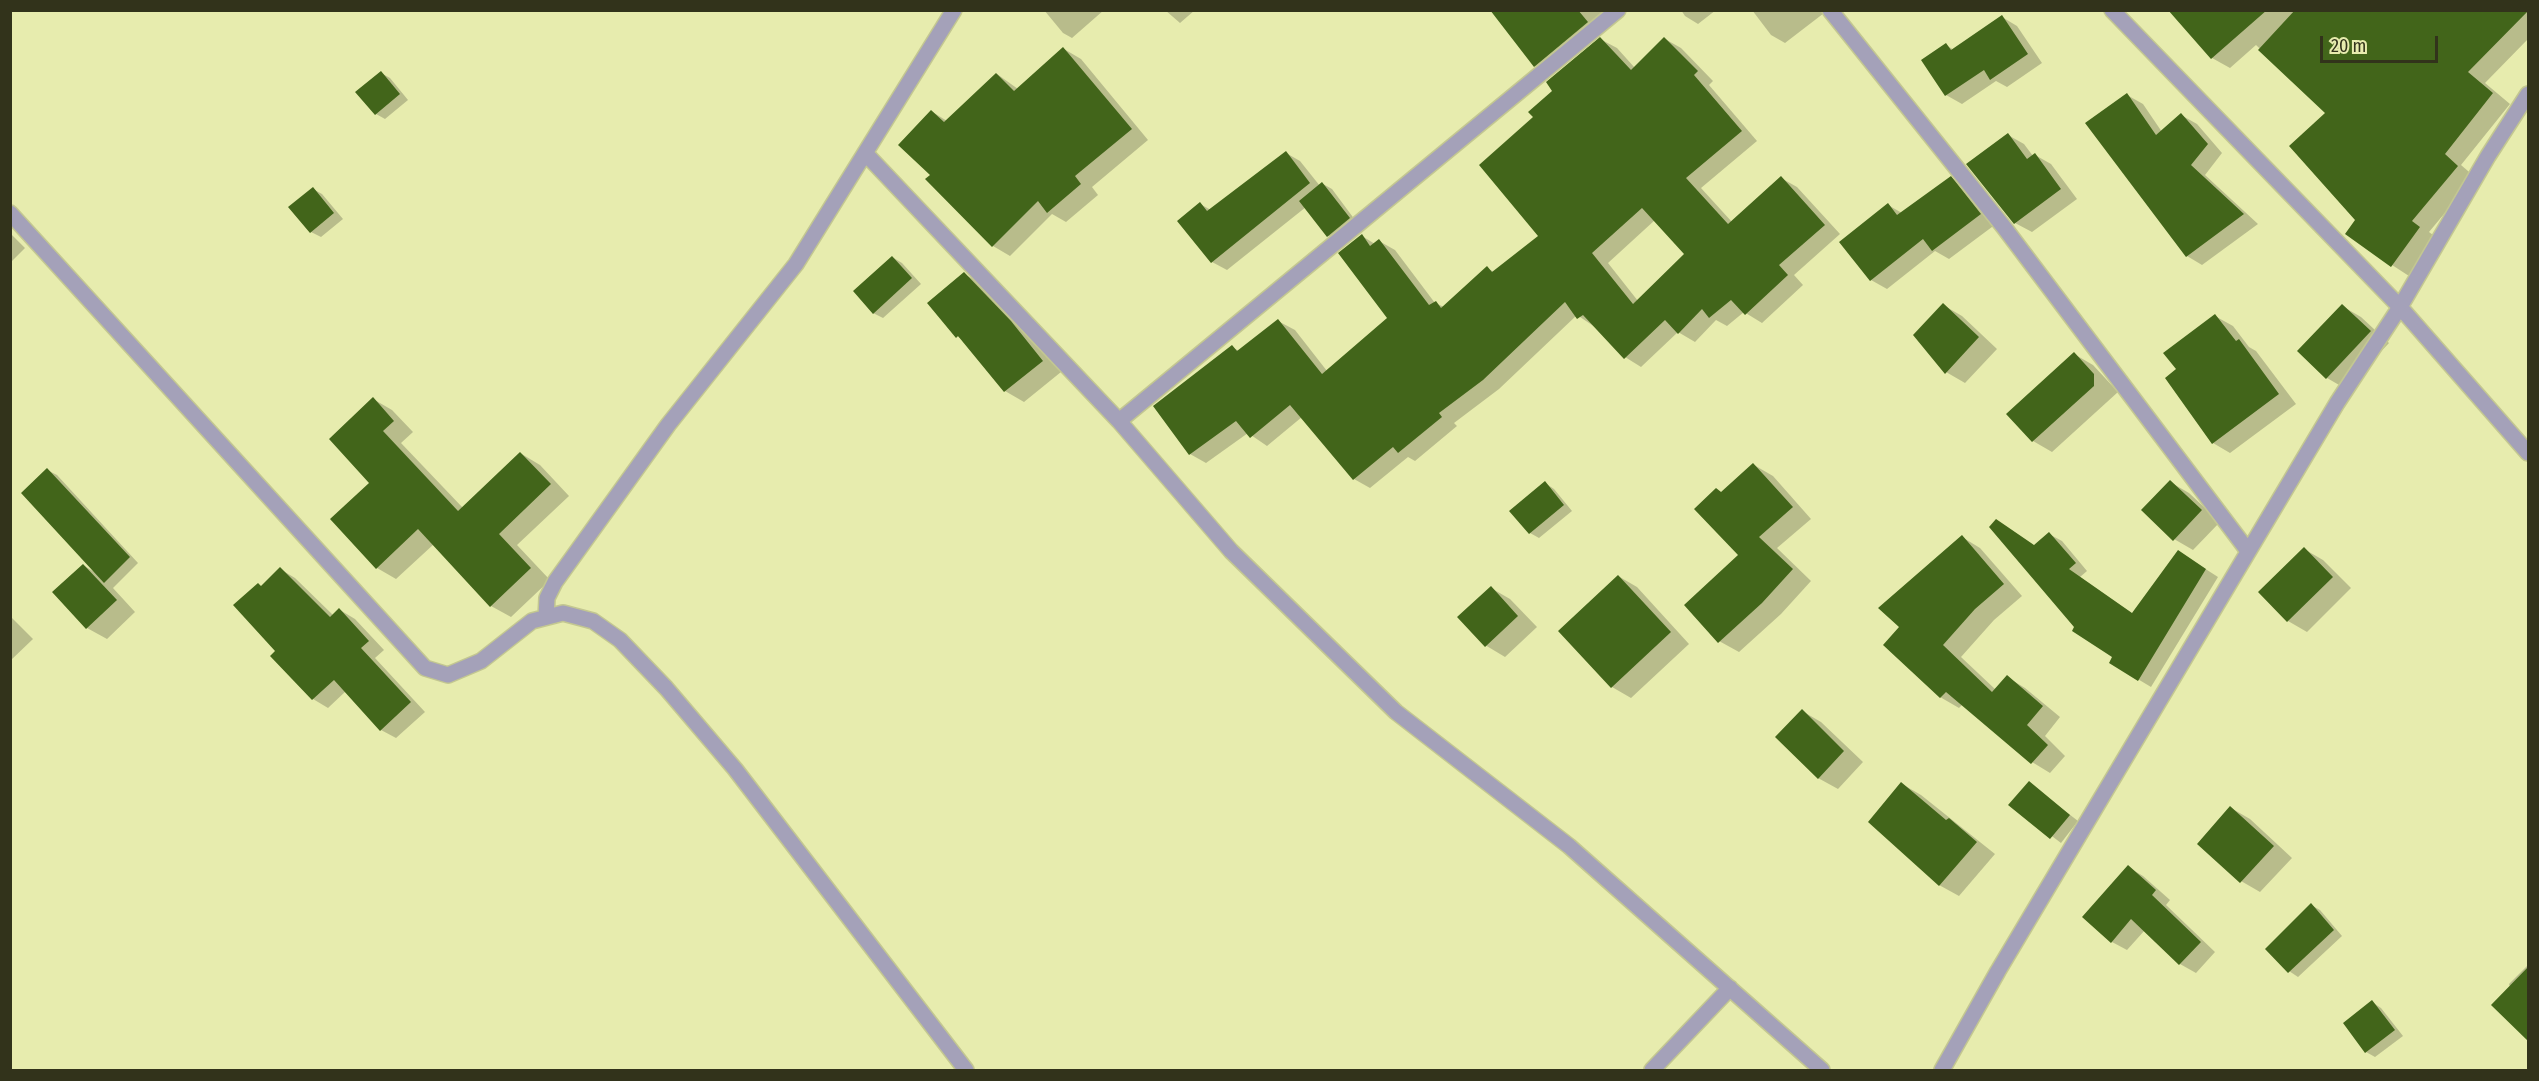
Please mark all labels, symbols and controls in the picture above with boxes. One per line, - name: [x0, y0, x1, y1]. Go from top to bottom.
- scale bar: [2323, 24, 2442, 62]
- text: 20 m: [2331, 35, 2366, 57]

